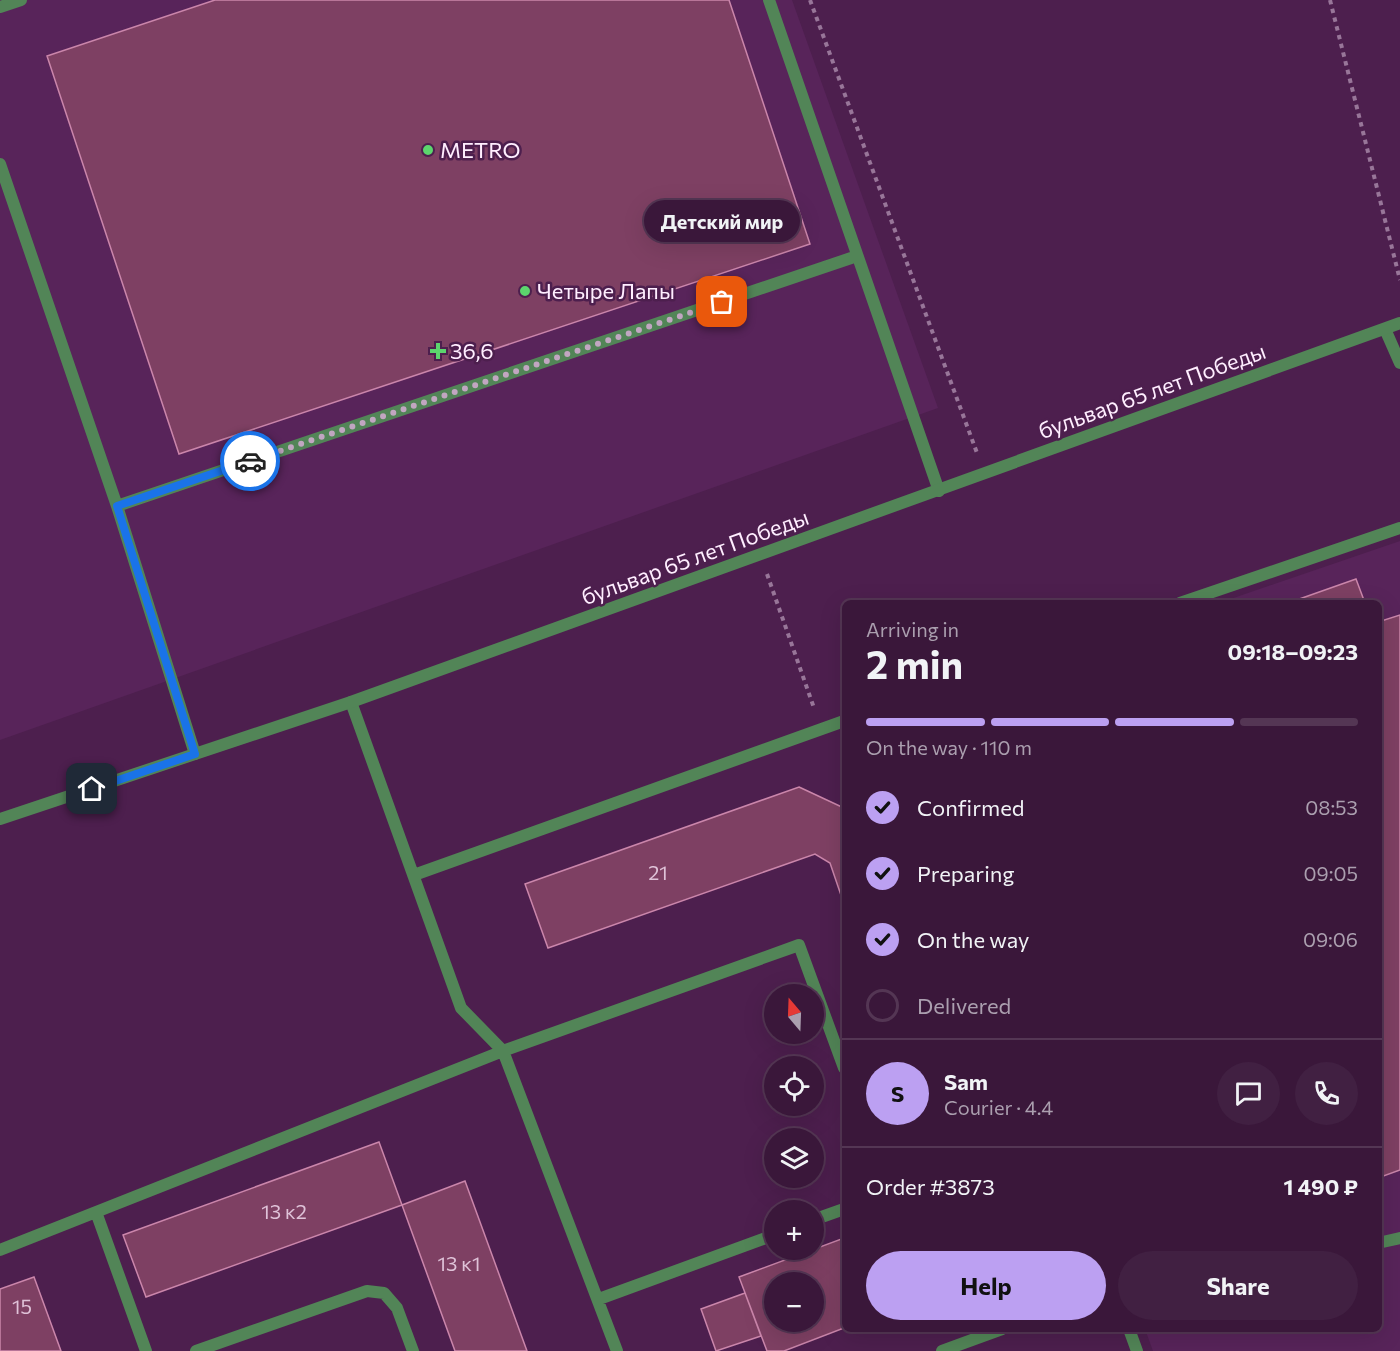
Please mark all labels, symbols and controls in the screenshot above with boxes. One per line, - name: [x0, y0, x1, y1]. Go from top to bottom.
- place label: METRO: [440, 136, 521, 163]
- marker: METRO: [421, 143, 435, 157]
- callout: Детский мир: [644, 200, 800, 242]
- text: Детский мир: [661, 209, 783, 233]
- pin: [696, 276, 747, 327]
- place label: Четыре Лапы: [537, 277, 675, 304]
- marker: Четыре Лапы: [518, 284, 532, 298]
- icon: bag: [705, 285, 738, 318]
- place label: 36,6: [450, 337, 494, 364]
- street label: бульвар 65 лет Победы: [1034, 337, 1269, 444]
- marker: 36,6: [431, 344, 445, 358]
- courier: [220, 431, 280, 491]
- icon: car: [234, 445, 267, 478]
- street label: бульвар 65 лет Победы: [577, 503, 812, 610]
- text: Arriving in: [866, 617, 959, 641]
- text: 09:18–09:23: [1228, 638, 1358, 665]
- text: 2 min: [866, 639, 963, 687]
- text: On the way · 110 m: [866, 735, 1032, 759]
- pin: [66, 763, 117, 814]
- icon: home: [75, 772, 108, 805]
- icon: check: [866, 791, 899, 824]
- text: Confirmed: [917, 794, 1024, 821]
- text: 08:53: [1305, 795, 1358, 819]
- icon: check: [866, 857, 899, 890]
- house number: 21: [648, 860, 668, 884]
- text: Preparing: [917, 860, 1014, 887]
- text: 09:05: [1304, 861, 1358, 885]
- icon: check: [866, 923, 899, 956]
- text: On the way: [917, 926, 1029, 953]
- text: 09:06: [1303, 927, 1358, 951]
- north arrow: [764, 984, 824, 1044]
- map controls: [764, 984, 824, 1332]
- text: Delivered: [917, 992, 1011, 1019]
- button: locate: [764, 1056, 824, 1116]
- button: chat: [1217, 1062, 1280, 1125]
- button: phone: [1295, 1062, 1358, 1125]
- text: Sam: [944, 1068, 988, 1095]
- text: S: [891, 1080, 904, 1107]
- text: Courier · 4.4: [944, 1095, 1053, 1119]
- button: layers: [764, 1128, 824, 1188]
- text: Order #3873: [866, 1173, 995, 1200]
- text: 1 490 ₽: [1283, 1173, 1358, 1200]
- house number: 13 к2: [261, 1199, 307, 1223]
- button: +: [764, 1200, 824, 1260]
- house number: 13 к1: [437, 1251, 481, 1275]
- button: Help: [866, 1251, 1106, 1320]
- button: Share: [1118, 1251, 1358, 1320]
- button: −: [764, 1272, 824, 1332]
- house number: 15: [12, 1294, 32, 1318]

